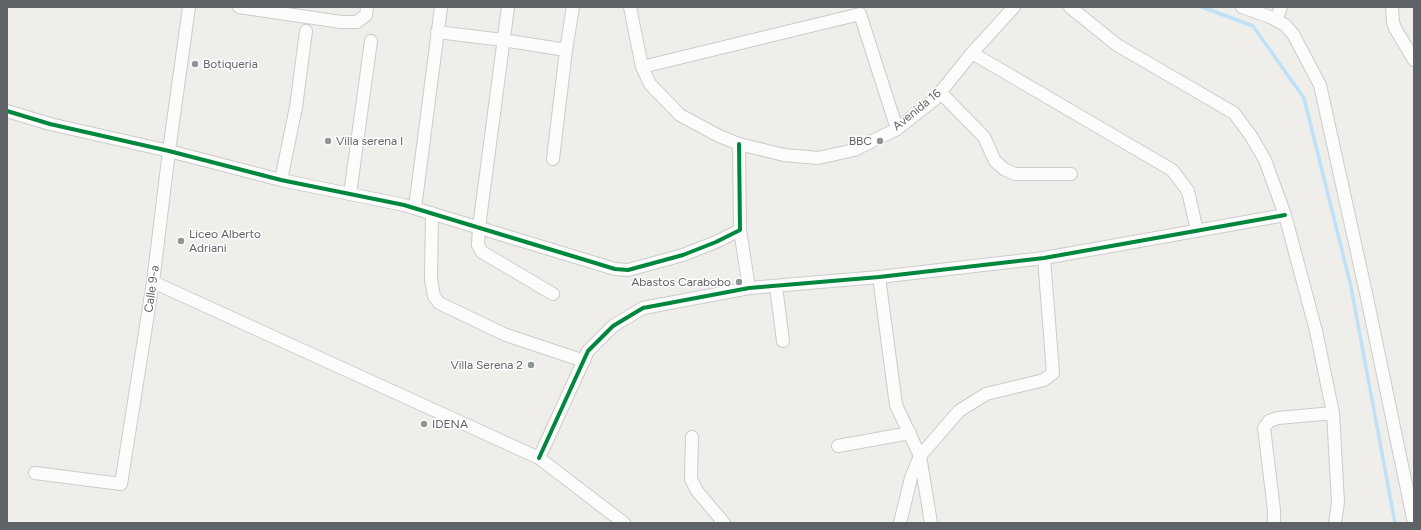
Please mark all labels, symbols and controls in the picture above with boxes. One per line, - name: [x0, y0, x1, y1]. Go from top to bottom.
- place label: Botiqueria: [203, 57, 258, 71]
- marker: Botiqueria: [190, 59, 200, 69]
- street label: Avenida 16: [890, 86, 944, 134]
- place label: Villa serena I: [336, 134, 403, 148]
- place label: BBC: [849, 134, 872, 148]
- marker: Villa serena I: [323, 136, 333, 146]
- marker: BBC: [875, 136, 885, 146]
- place label: Liceo Alberto Adriani: [189, 227, 261, 255]
- marker: Liceo Alberto Adriani: [176, 236, 186, 246]
- street label: Calle 9-a: [142, 264, 162, 314]
- place label: Abastos Carabobo: [631, 275, 731, 289]
- marker: Abastos Carabobo: [734, 277, 744, 287]
- place label: Villa Serena 2: [451, 358, 523, 372]
- marker: Villa Serena 2: [526, 360, 536, 370]
- place label: IDENA: [432, 417, 468, 431]
- marker: IDENA: [419, 419, 429, 429]

